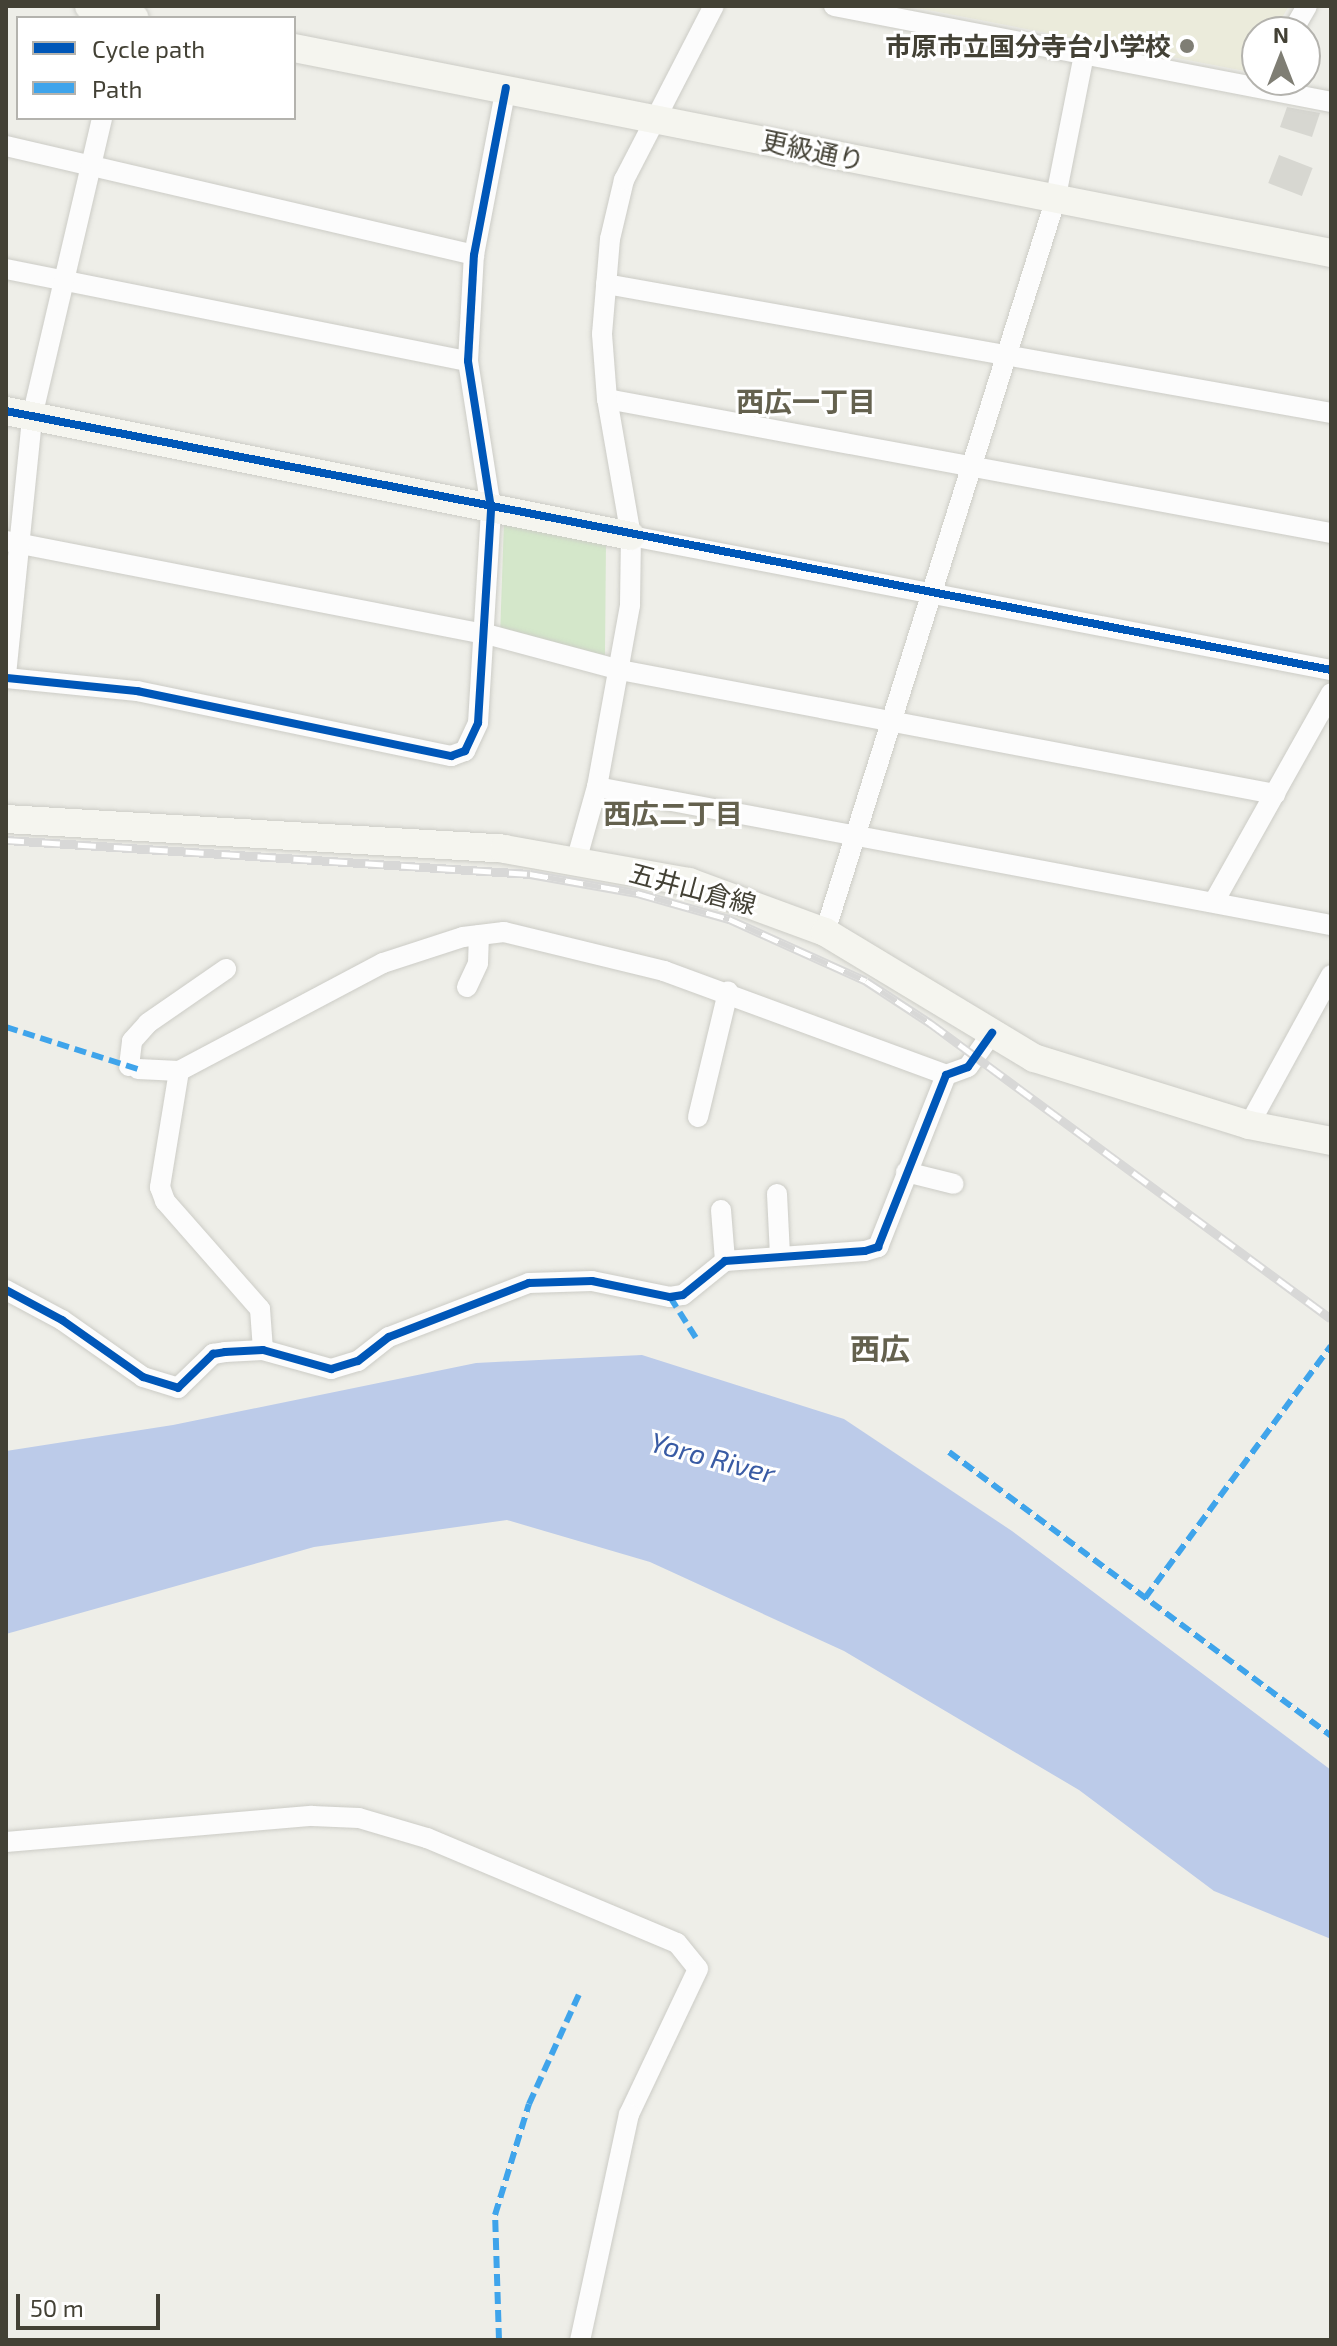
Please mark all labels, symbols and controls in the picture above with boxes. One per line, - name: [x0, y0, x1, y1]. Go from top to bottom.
- legend: [16, 16, 296, 120]
- north arrow: [1241, 16, 1321, 96]
- text: N: [1273, 21, 1289, 47]
- place label: 市原市立国分寺台小学校: [885, 30, 1171, 62]
- text: Cycle path: [92, 34, 205, 63]
- marker: 市原市立国分寺台小学校: [1178, 37, 1196, 55]
- text: Path: [92, 74, 142, 103]
- street label: 更級通り: [759, 124, 867, 176]
- district label: 西広一丁目: [736, 384, 876, 418]
- district label: 西広二丁目: [603, 796, 743, 830]
- street label: 五井山倉線: [626, 856, 760, 920]
- district label: 西広: [850, 1330, 910, 1366]
- water label: Yoro River: [647, 1424, 779, 1490]
- scale bar: [20, 2278, 164, 2328]
- text: 50 m: [30, 2293, 84, 2322]

